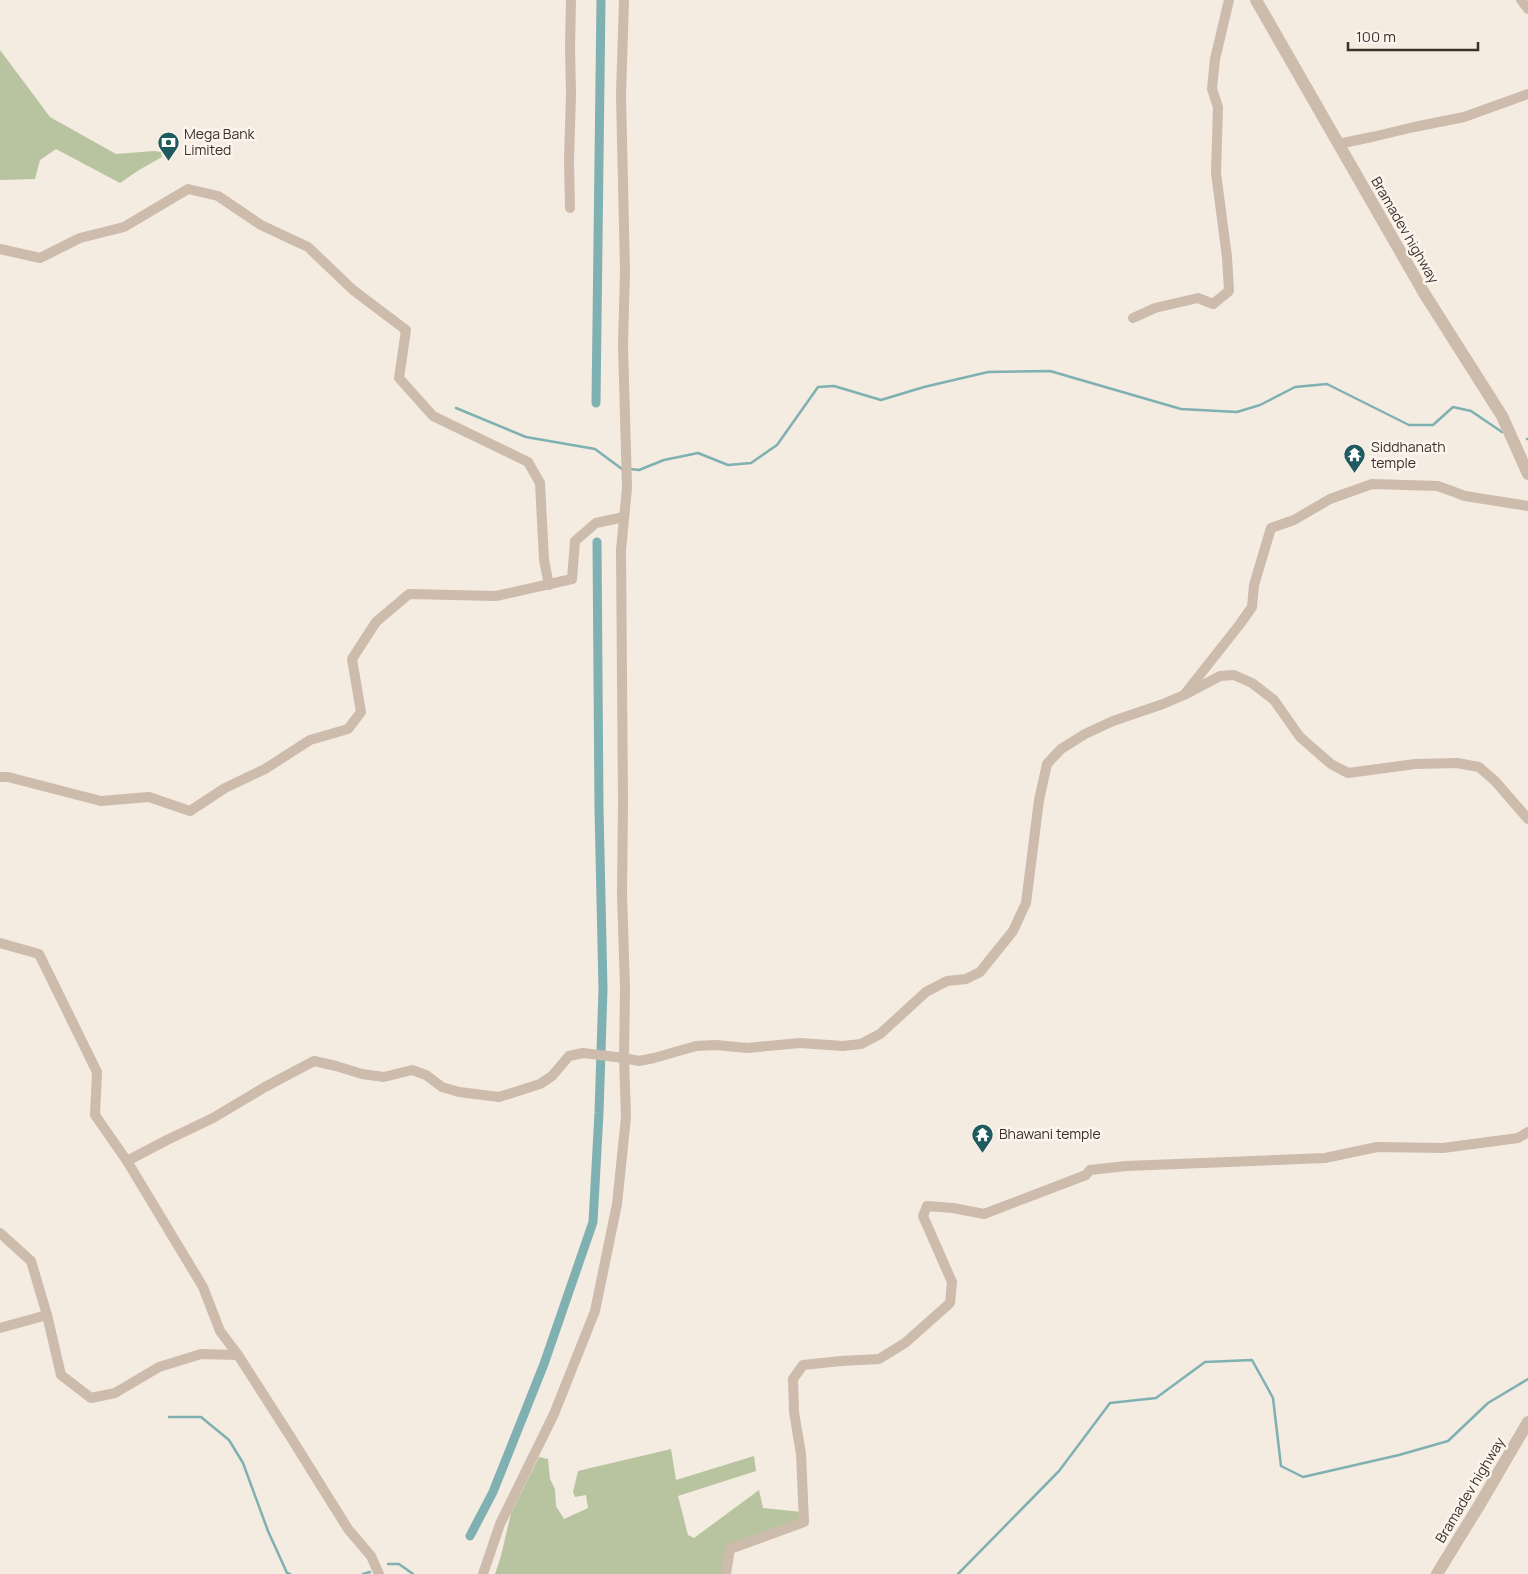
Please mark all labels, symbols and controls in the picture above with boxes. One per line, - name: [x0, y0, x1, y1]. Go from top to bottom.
- scale bar: [1348, 20, 1478, 52]
- text: 100 m: [1356, 26, 1396, 47]
- place label: Mega Bank Limited: [184, 124, 255, 159]
- bank icon: Mega Bank Limited: [156, 130, 180, 161]
- street label: Bramadev highway: [1367, 173, 1444, 287]
- place label: Siddhanath temple: [1371, 437, 1446, 472]
- temple icon: Siddhanath temple: [1343, 443, 1367, 474]
- temple icon: Bhawani temple: [971, 1122, 995, 1153]
- place label: Bhawani temple: [999, 1124, 1101, 1143]
- street label: Bramadev highway: [1430, 1433, 1509, 1546]

